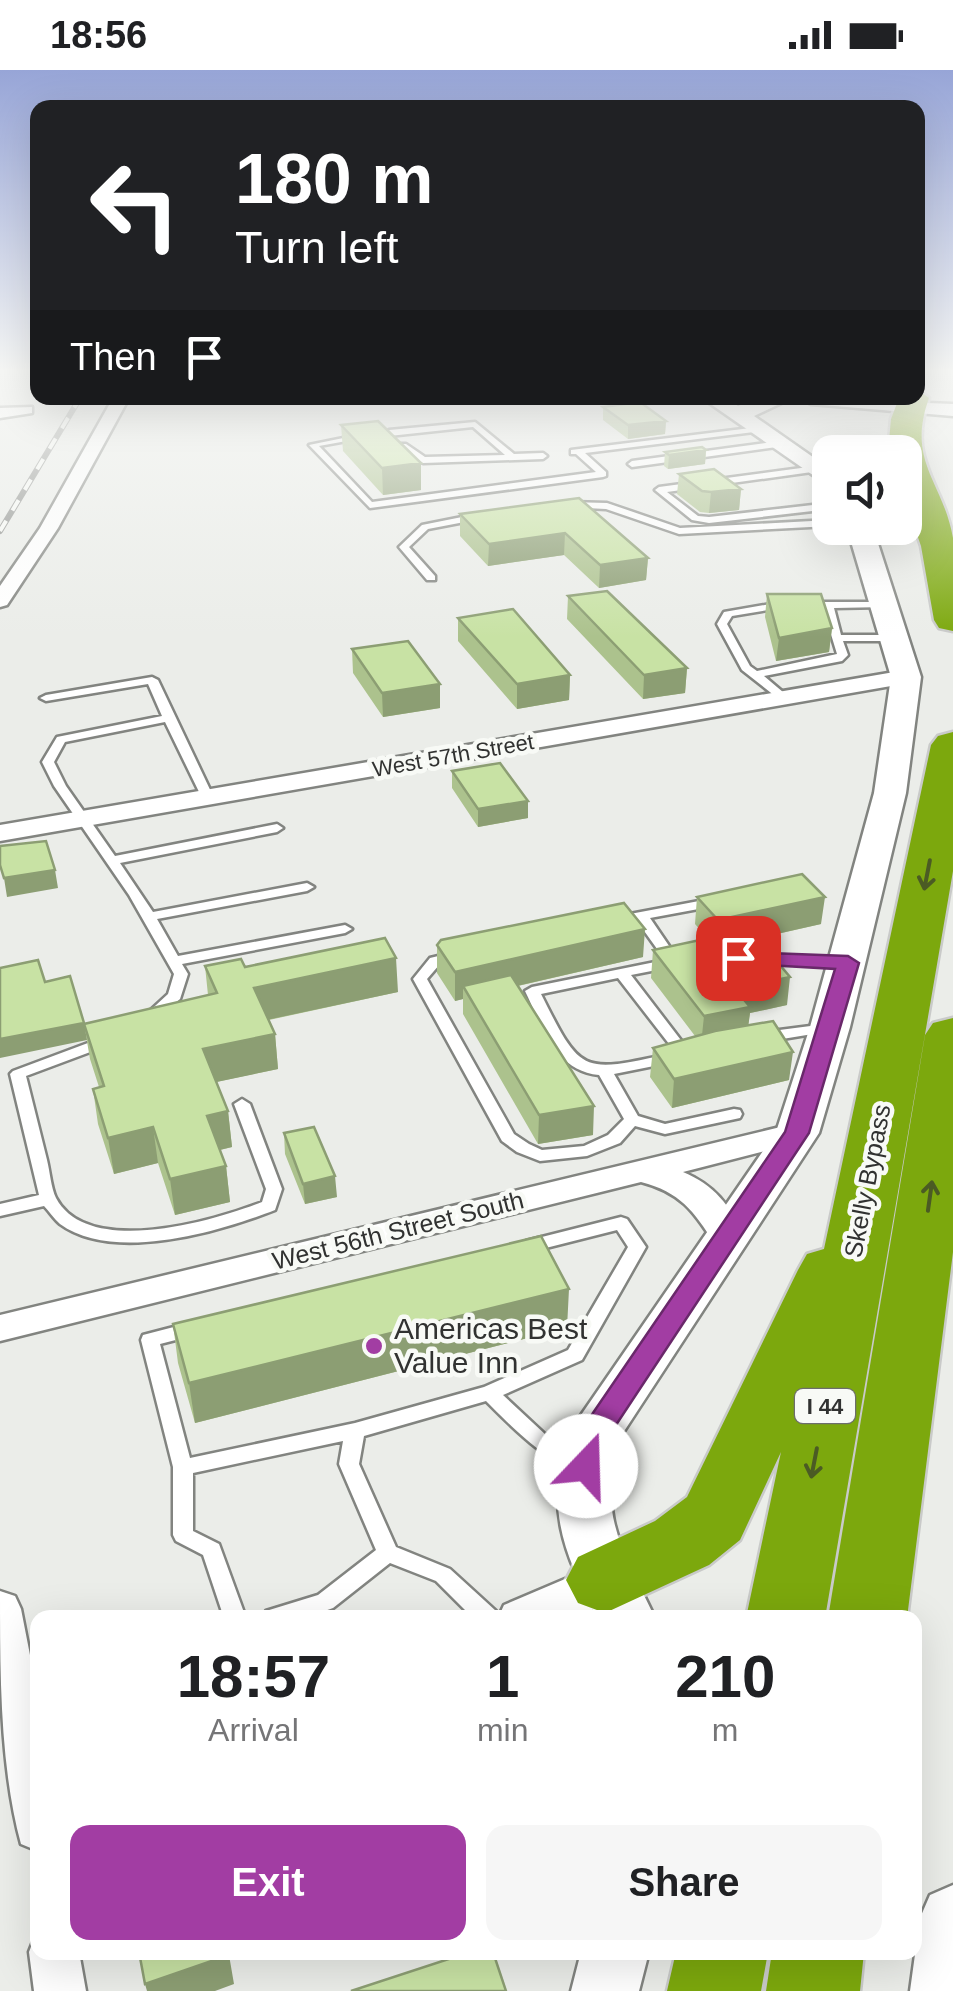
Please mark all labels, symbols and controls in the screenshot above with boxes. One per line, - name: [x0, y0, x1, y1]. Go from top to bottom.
- text: 18:56: [50, 14, 147, 56]
- icon: left: [70, 140, 200, 270]
- text: 180 m: [235, 140, 433, 218]
- text: Turn left: [235, 222, 398, 273]
- icon: arrive: [177, 330, 232, 385]
- text: Then: [70, 336, 157, 378]
- map controls: [812, 435, 922, 545]
- button: sound: [812, 435, 922, 545]
- street label: West 57th Street: [370, 729, 536, 782]
- one-way arrow: [917, 858, 936, 891]
- pin: [696, 916, 781, 1001]
- icon: arrive: [711, 931, 766, 986]
- street label: Skelly Bypass: [838, 1102, 896, 1260]
- one-way arrow: [921, 1180, 939, 1212]
- street label: West 56th Street South: [269, 1185, 527, 1275]
- place label: Americas Best Value Inn: [394, 1312, 588, 1379]
- marker: Americas Best Value Inn: [363, 1335, 385, 1357]
- road number: I 44: [795, 1389, 855, 1423]
- position arrow: [534, 1414, 638, 1518]
- one-way arrow: [804, 1446, 823, 1478]
- text: 18:57: [177, 1643, 330, 1710]
- text: 1: [486, 1643, 519, 1710]
- text: 210: [675, 1643, 775, 1710]
- text: Arrival: [208, 1712, 299, 1748]
- text: min: [477, 1712, 528, 1748]
- text: m: [712, 1712, 739, 1748]
- button: Exit: [70, 1825, 466, 1940]
- button: Share: [486, 1825, 882, 1940]

